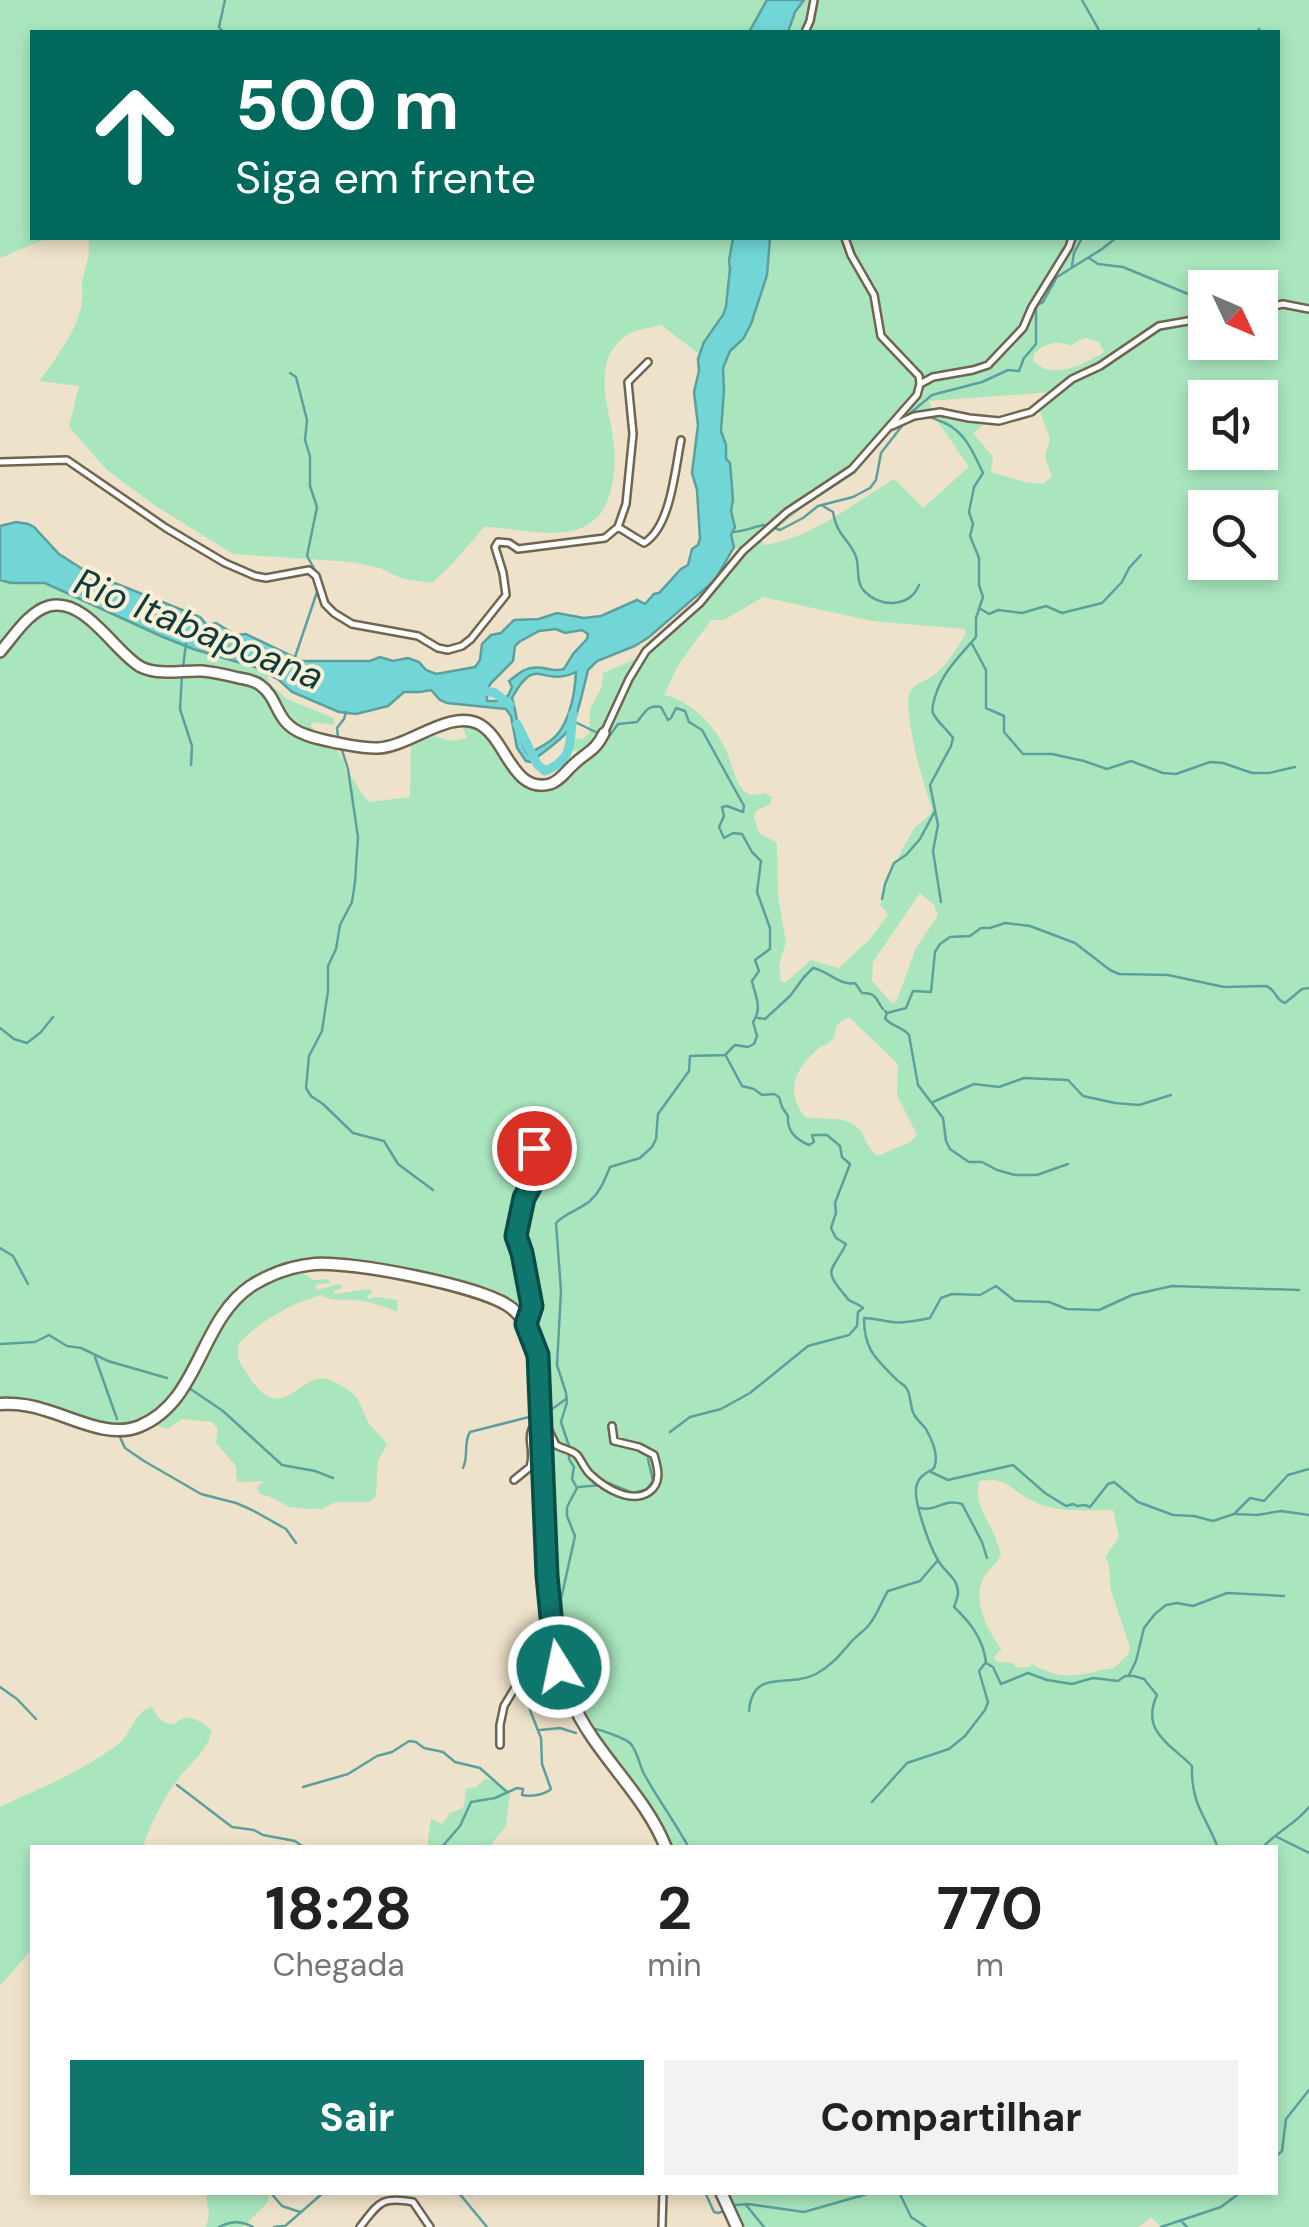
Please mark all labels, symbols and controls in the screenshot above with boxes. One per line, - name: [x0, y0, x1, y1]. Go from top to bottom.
- text: 500 m: [235, 60, 459, 151]
- icon: ahead: [70, 70, 200, 200]
- text: Siga em frente: [235, 148, 536, 207]
- north arrow: [1188, 270, 1278, 360]
- map controls: [1188, 270, 1278, 580]
- button: sound: [1188, 380, 1278, 470]
- button: search: [1188, 490, 1278, 580]
- water label: Rio Itabapoana: [67, 556, 331, 702]
- pin: [492, 1106, 577, 1191]
- icon: arrive: [507, 1121, 562, 1176]
- position arrow: [507, 1615, 611, 1719]
- text: 18:28: [265, 1869, 412, 1948]
- text: 2: [657, 1869, 692, 1948]
- text: 770: [937, 1869, 1043, 1948]
- text: Chegada: [272, 1944, 405, 1986]
- text: min: [647, 1944, 702, 1986]
- text: m: [976, 1944, 1004, 1986]
- button: Sair: [70, 2060, 644, 2175]
- button: Compartilhar: [664, 2060, 1238, 2175]

